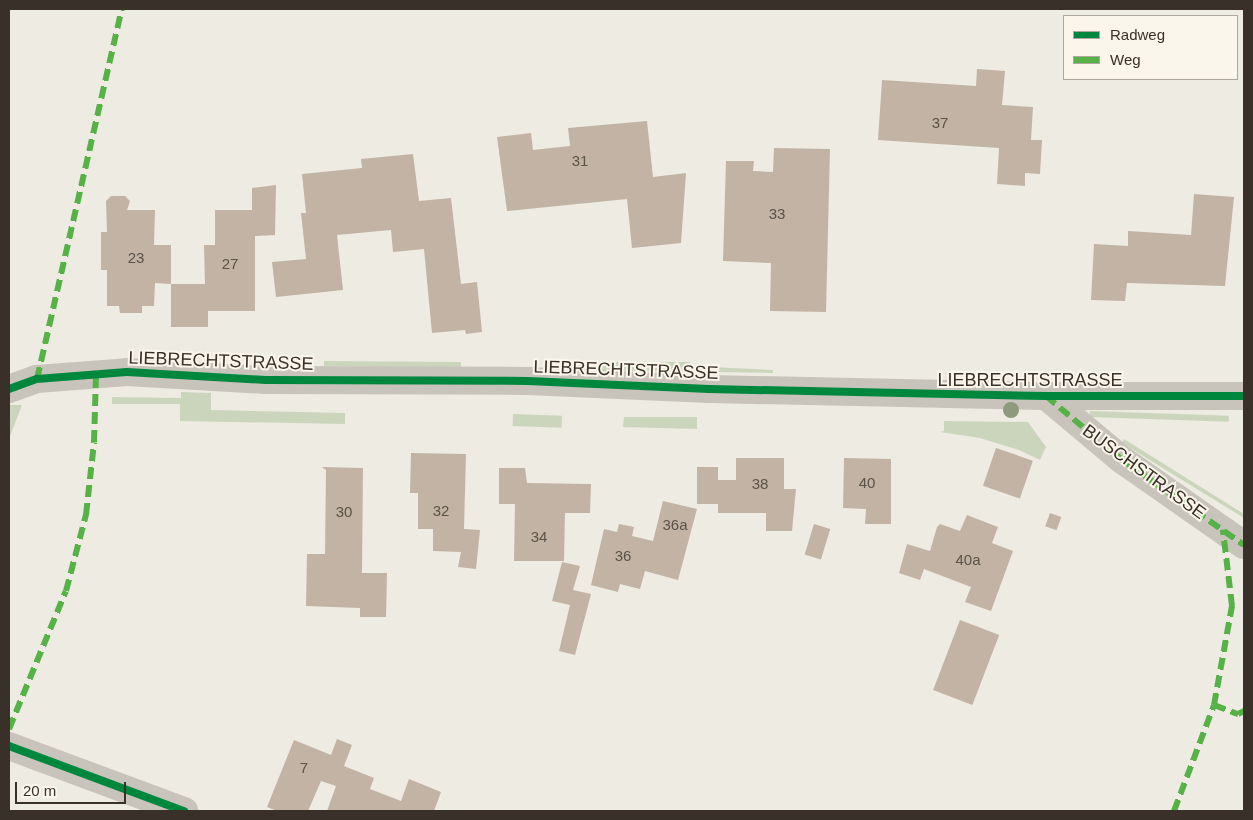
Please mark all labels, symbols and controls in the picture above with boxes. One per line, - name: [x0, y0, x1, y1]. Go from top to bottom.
- legend: [1063, 15, 1238, 80]
- text: Radweg: [1110, 26, 1165, 43]
- text: Weg: [1110, 51, 1141, 68]
- house number: 37: [932, 114, 948, 132]
- house number: 31: [572, 152, 588, 170]
- house number: 33: [769, 205, 785, 223]
- house number: 23: [128, 249, 144, 267]
- house number: 27: [222, 255, 238, 273]
- street label: LIEBRECHTSTRASSE: [128, 347, 314, 375]
- street label: LIEBRECHTSTRASSE: [533, 356, 719, 384]
- street label: LIEBRECHTSTRASSE: [937, 369, 1123, 391]
- street label: BUSCHSTRASSE: [1078, 420, 1210, 524]
- house number: 40: [859, 474, 875, 492]
- house number: 38: [752, 475, 768, 493]
- house number: 32: [433, 502, 449, 520]
- house number: 30: [336, 503, 352, 521]
- house number: 36a: [662, 516, 688, 534]
- house number: 34: [531, 528, 547, 546]
- house number: 36: [615, 547, 631, 565]
- house number: 40a: [955, 551, 981, 569]
- house number: 7: [300, 759, 308, 777]
- scale bar: [18, 772, 129, 804]
- text: 20 m: [23, 782, 56, 799]

